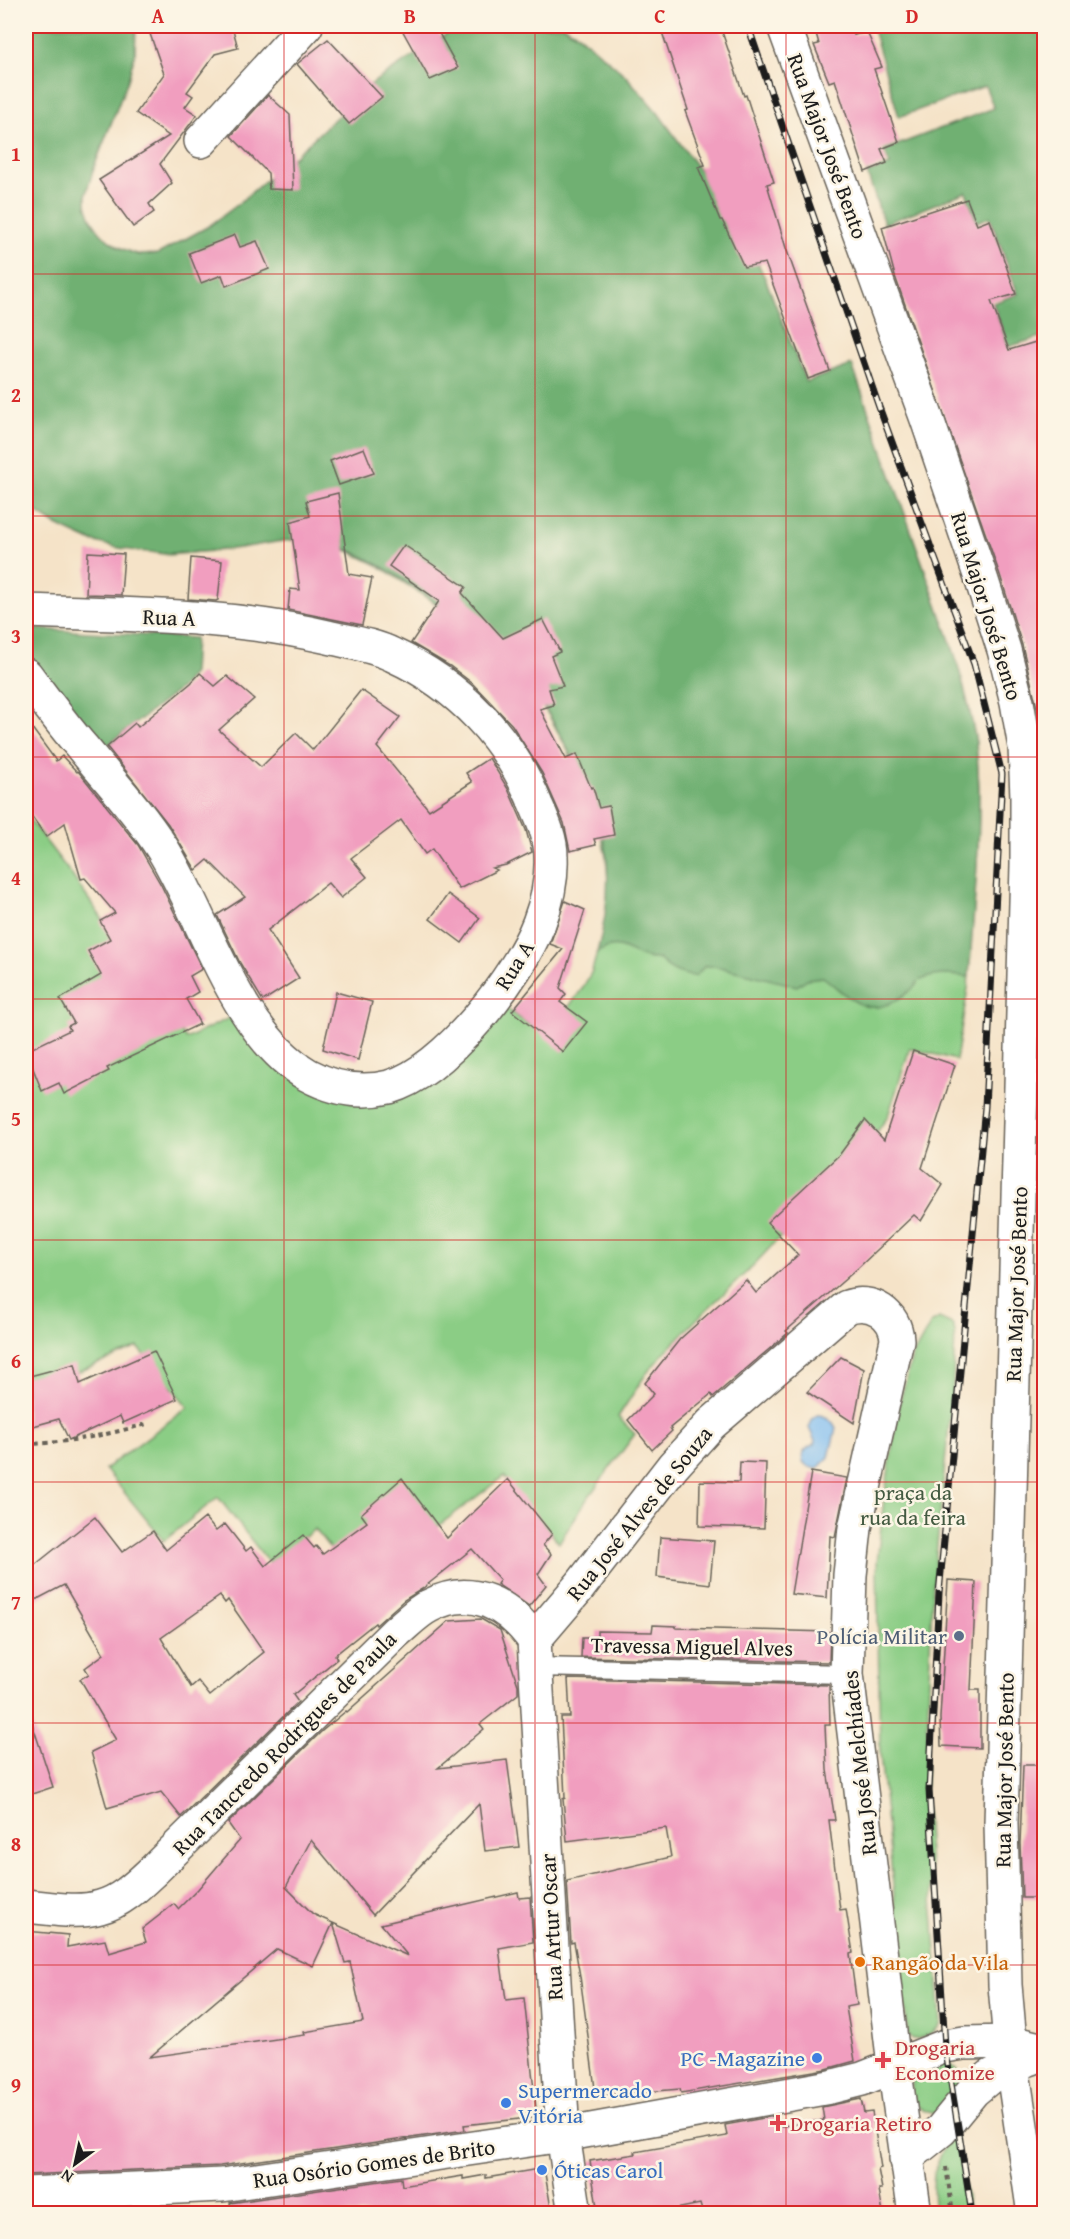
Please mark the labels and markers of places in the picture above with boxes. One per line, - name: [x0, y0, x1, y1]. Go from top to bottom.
- place label: Polícia Militar: [817, 1620, 947, 1652]
- marker: Polícia Militar: [952, 1629, 966, 1643]
- place label: Rangão da Vila: [872, 1946, 1010, 1978]
- marker: Rangão da Vila: [853, 1955, 867, 1969]
- place label: Drogaria Economize: [895, 2031, 995, 2088]
- place label: PC -Magazine: [681, 2042, 805, 2074]
- marker: PC -Magazine: [810, 2051, 824, 2065]
- marker: Drogaria Economize: [876, 2053, 890, 2067]
- place label: Supermercado Vitória: [518, 2074, 652, 2131]
- marker: Supermercado Vitória: [499, 2096, 513, 2110]
- place label: Drogaria Retiro: [790, 2107, 932, 2139]
- marker: Drogaria Retiro: [771, 2116, 785, 2130]
- place label: Óticas Carol: [554, 2154, 664, 2186]
- marker: Óticas Carol: [535, 2163, 549, 2177]

